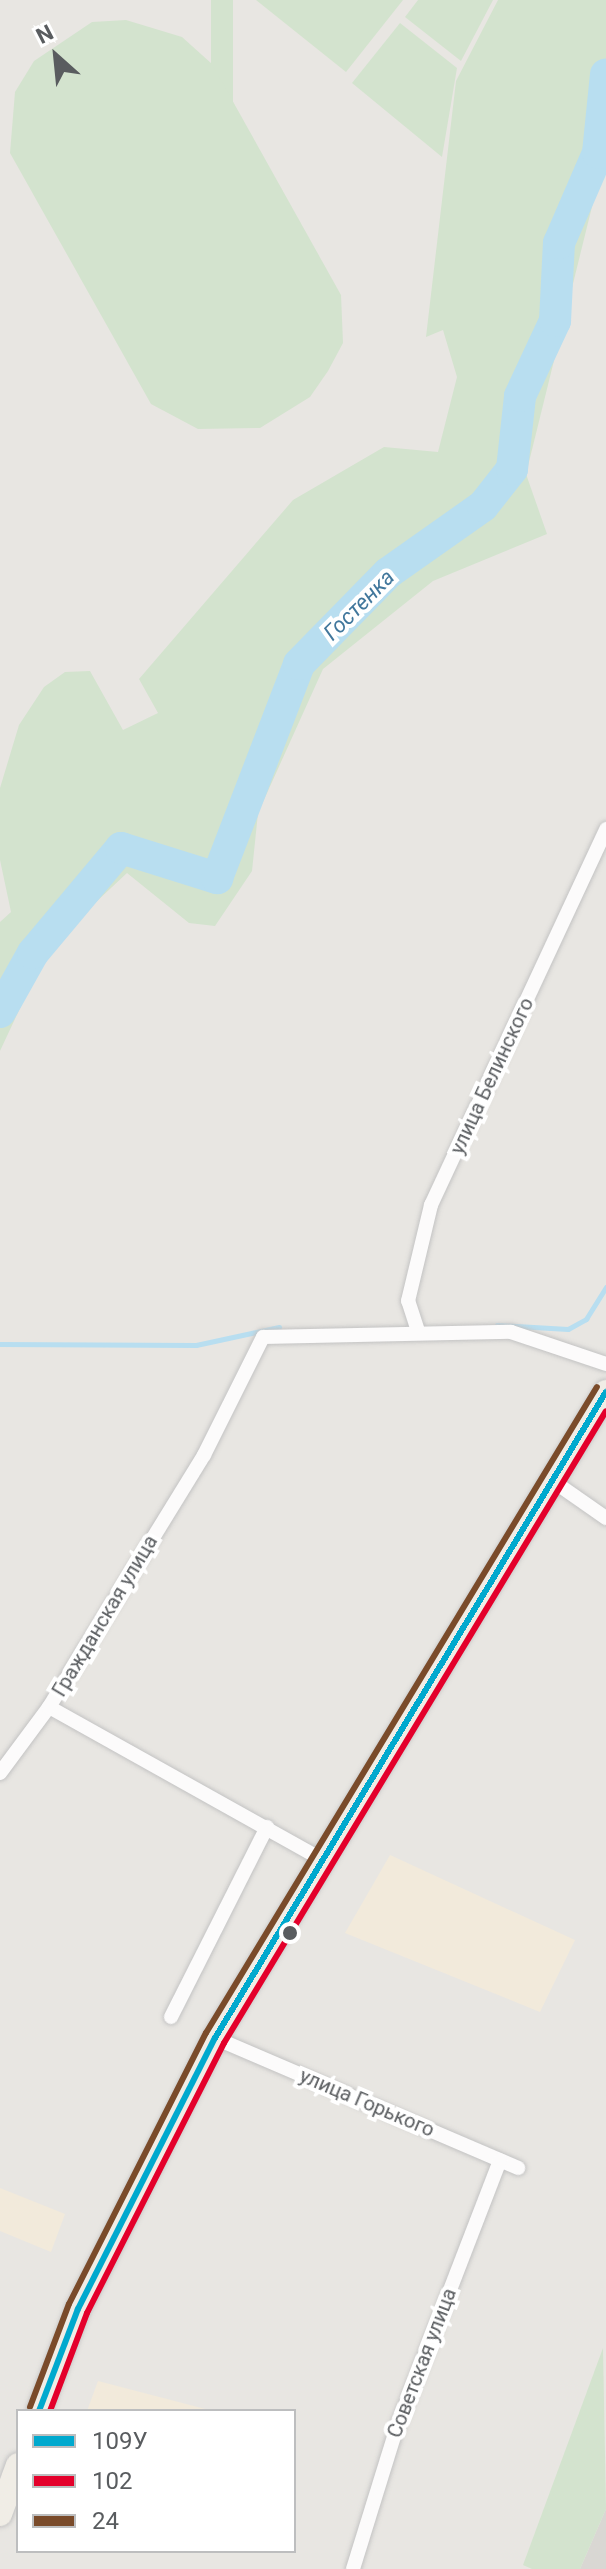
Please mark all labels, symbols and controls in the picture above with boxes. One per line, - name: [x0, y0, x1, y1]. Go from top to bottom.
- north arrow: [16, 16, 96, 96]
- text: N: [32, 20, 57, 49]
- water label: Гостенка: [318, 564, 400, 646]
- street label: улица Белинского: [445, 994, 539, 1158]
- street label: Гражданская улица: [47, 1531, 163, 1701]
- unlabelled marker: [282, 1925, 298, 1941]
- street label: улица Горького: [296, 2064, 438, 2142]
- street label: Советская улица: [382, 2285, 462, 2441]
- legend: [16, 2409, 296, 2553]
- text: 109У: [92, 2427, 148, 2455]
- text: 102: [92, 2467, 132, 2495]
- text: 24: [92, 2507, 119, 2535]

